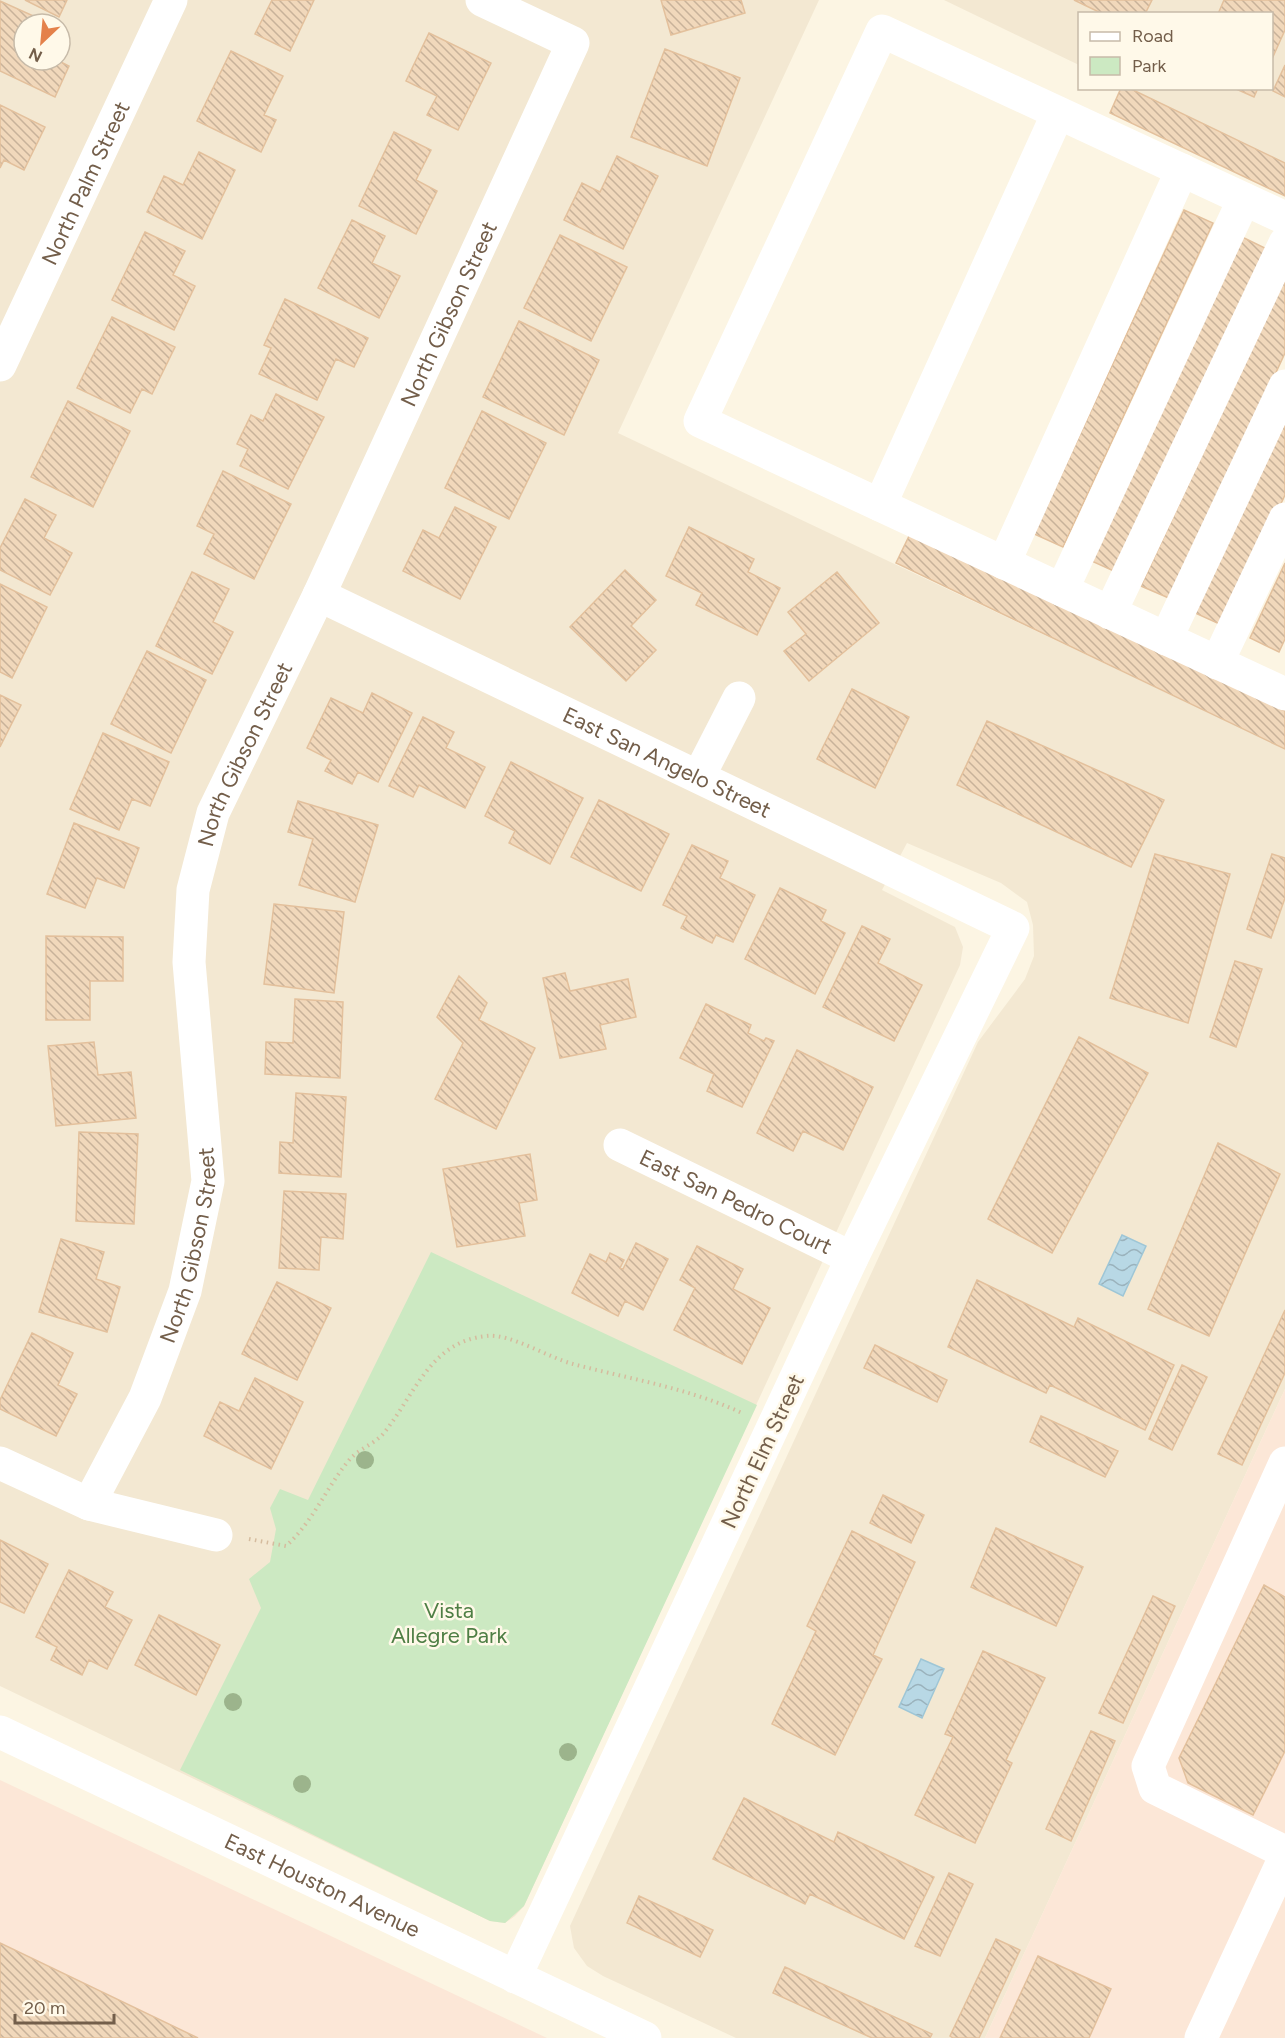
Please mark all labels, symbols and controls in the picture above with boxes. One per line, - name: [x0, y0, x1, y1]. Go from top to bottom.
- north arrow: [12, 12, 72, 72]
- legend: [1078, 12, 1273, 90]
- text: Road: [1132, 25, 1173, 47]
- text: N: [26, 44, 45, 66]
- text: Park: [1132, 55, 1167, 77]
- street label: North Palm Street: [36, 97, 136, 269]
- street label: North Gibson Street: [395, 217, 503, 411]
- street label: North Gibson Street: [192, 658, 298, 850]
- street label: East San Angelo Street: [558, 701, 775, 824]
- street label: East San Pedro Court: [635, 1144, 836, 1260]
- street label: North Gibson Street: [154, 1146, 222, 1347]
- street label: North Elm Street: [715, 1370, 810, 1533]
- park label: Vista Allegre Park: [391, 1597, 507, 1649]
- street label: East Houston Avenue: [220, 1828, 424, 1943]
- scale bar: [15, 1987, 114, 2025]
- text: 20 m: [24, 1997, 65, 2019]

